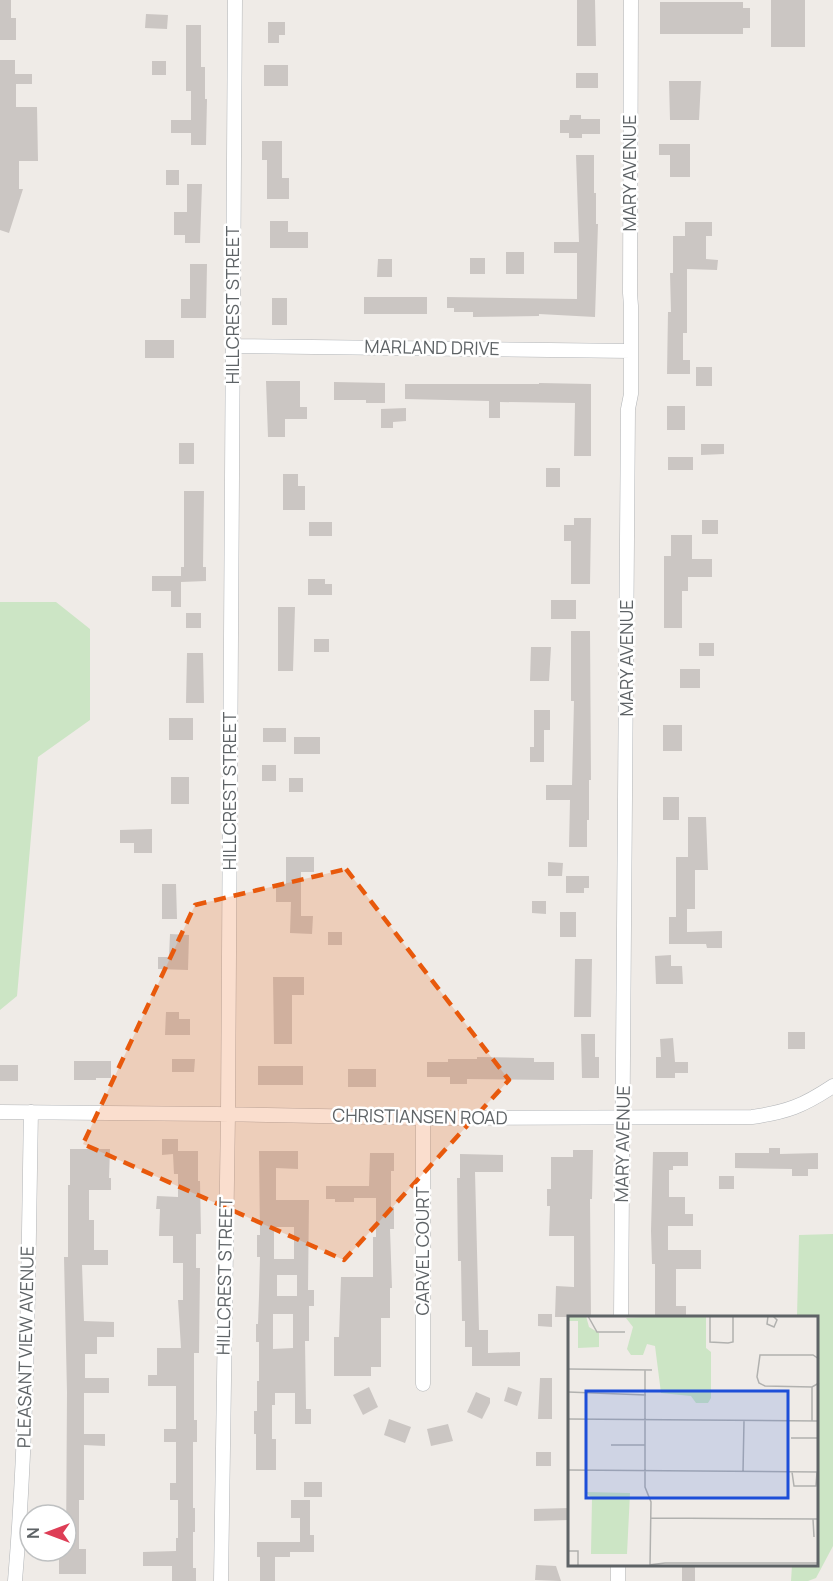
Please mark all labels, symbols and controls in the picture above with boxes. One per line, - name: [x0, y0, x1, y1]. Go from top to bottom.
- street label: MARY AVENUE: [617, 114, 641, 232]
- street label: HILLCREST STREET: [220, 226, 244, 384]
- street label: MARLAND DRIVE: [364, 334, 500, 360]
- street label: MARY AVENUE: [614, 599, 638, 717]
- street label: HILLCREST STREET: [217, 712, 241, 870]
- street label: MARY AVENUE: [609, 1085, 635, 1203]
- street label: CHRISTIANSEN ROAD: [332, 1102, 508, 1130]
- street label: CARVEL COURT: [410, 1186, 434, 1315]
- street label: HILLCREST STREET: [211, 1196, 237, 1355]
- street label: PLEASANT VIEW AVENUE: [11, 1246, 39, 1448]
- inset map: [568, 1316, 818, 1566]
- north arrow: [18, 1503, 78, 1563]
- text: N: [22, 1527, 44, 1539]

